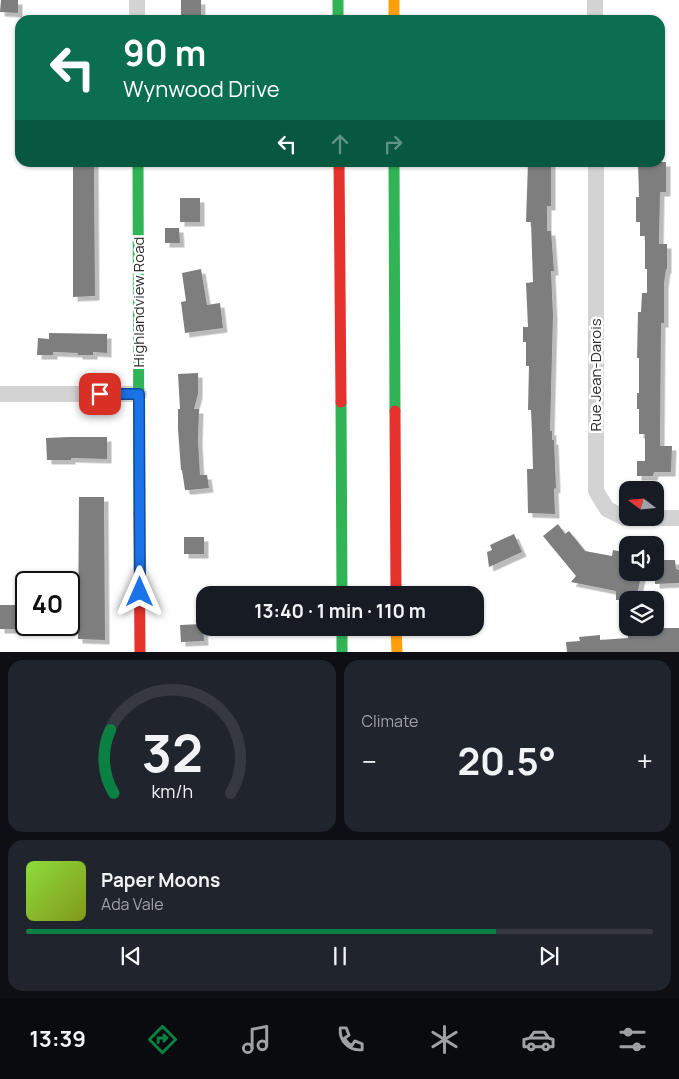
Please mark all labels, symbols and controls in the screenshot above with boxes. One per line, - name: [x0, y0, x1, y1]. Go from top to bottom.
- text: 90 m: [123, 29, 206, 77]
- icon: left: [40, 35, 105, 100]
- text: Wynwood Drive: [123, 74, 280, 104]
- icon: left: [273, 130, 301, 158]
- icon: ahead: [326, 130, 354, 158]
- icon: right: [379, 130, 407, 158]
- street label: Highlandview Road: [128, 237, 149, 367]
- street label: Rue Jean-Darois: [585, 318, 606, 432]
- pin: [79, 373, 121, 415]
- icon: arrive: [86, 380, 114, 408]
- north arrow: [619, 481, 664, 526]
- map controls: [619, 481, 664, 636]
- button: sound: [619, 536, 664, 581]
- position arrow: [113, 565, 165, 617]
- speed limit sign: 40: [15, 571, 80, 636]
- button: layers: [619, 591, 664, 636]
- text: 13:40 · 1 min · 110 m: [254, 598, 426, 624]
- text: Climate: [362, 710, 418, 732]
- text: 32: [141, 717, 202, 788]
- text: 20.5°: [457, 734, 556, 786]
- text: −: [362, 742, 377, 780]
- text: +: [637, 742, 653, 780]
- text: km/h: [151, 779, 193, 803]
- text: Paper Moons: [101, 867, 220, 893]
- text: Ada Vale: [101, 893, 164, 915]
- icon: previous: [117, 942, 145, 970]
- icon: pause: [326, 942, 354, 970]
- icon: next: [535, 942, 563, 970]
- icon: directions: [145, 1022, 180, 1057]
- icon: music: [239, 1022, 274, 1057]
- icon: phone: [333, 1022, 368, 1057]
- icon: climate: [427, 1022, 462, 1057]
- icon: car: [521, 1022, 556, 1057]
- icon: filters: [615, 1022, 650, 1057]
- text: 13:39: [29, 1024, 86, 1054]

